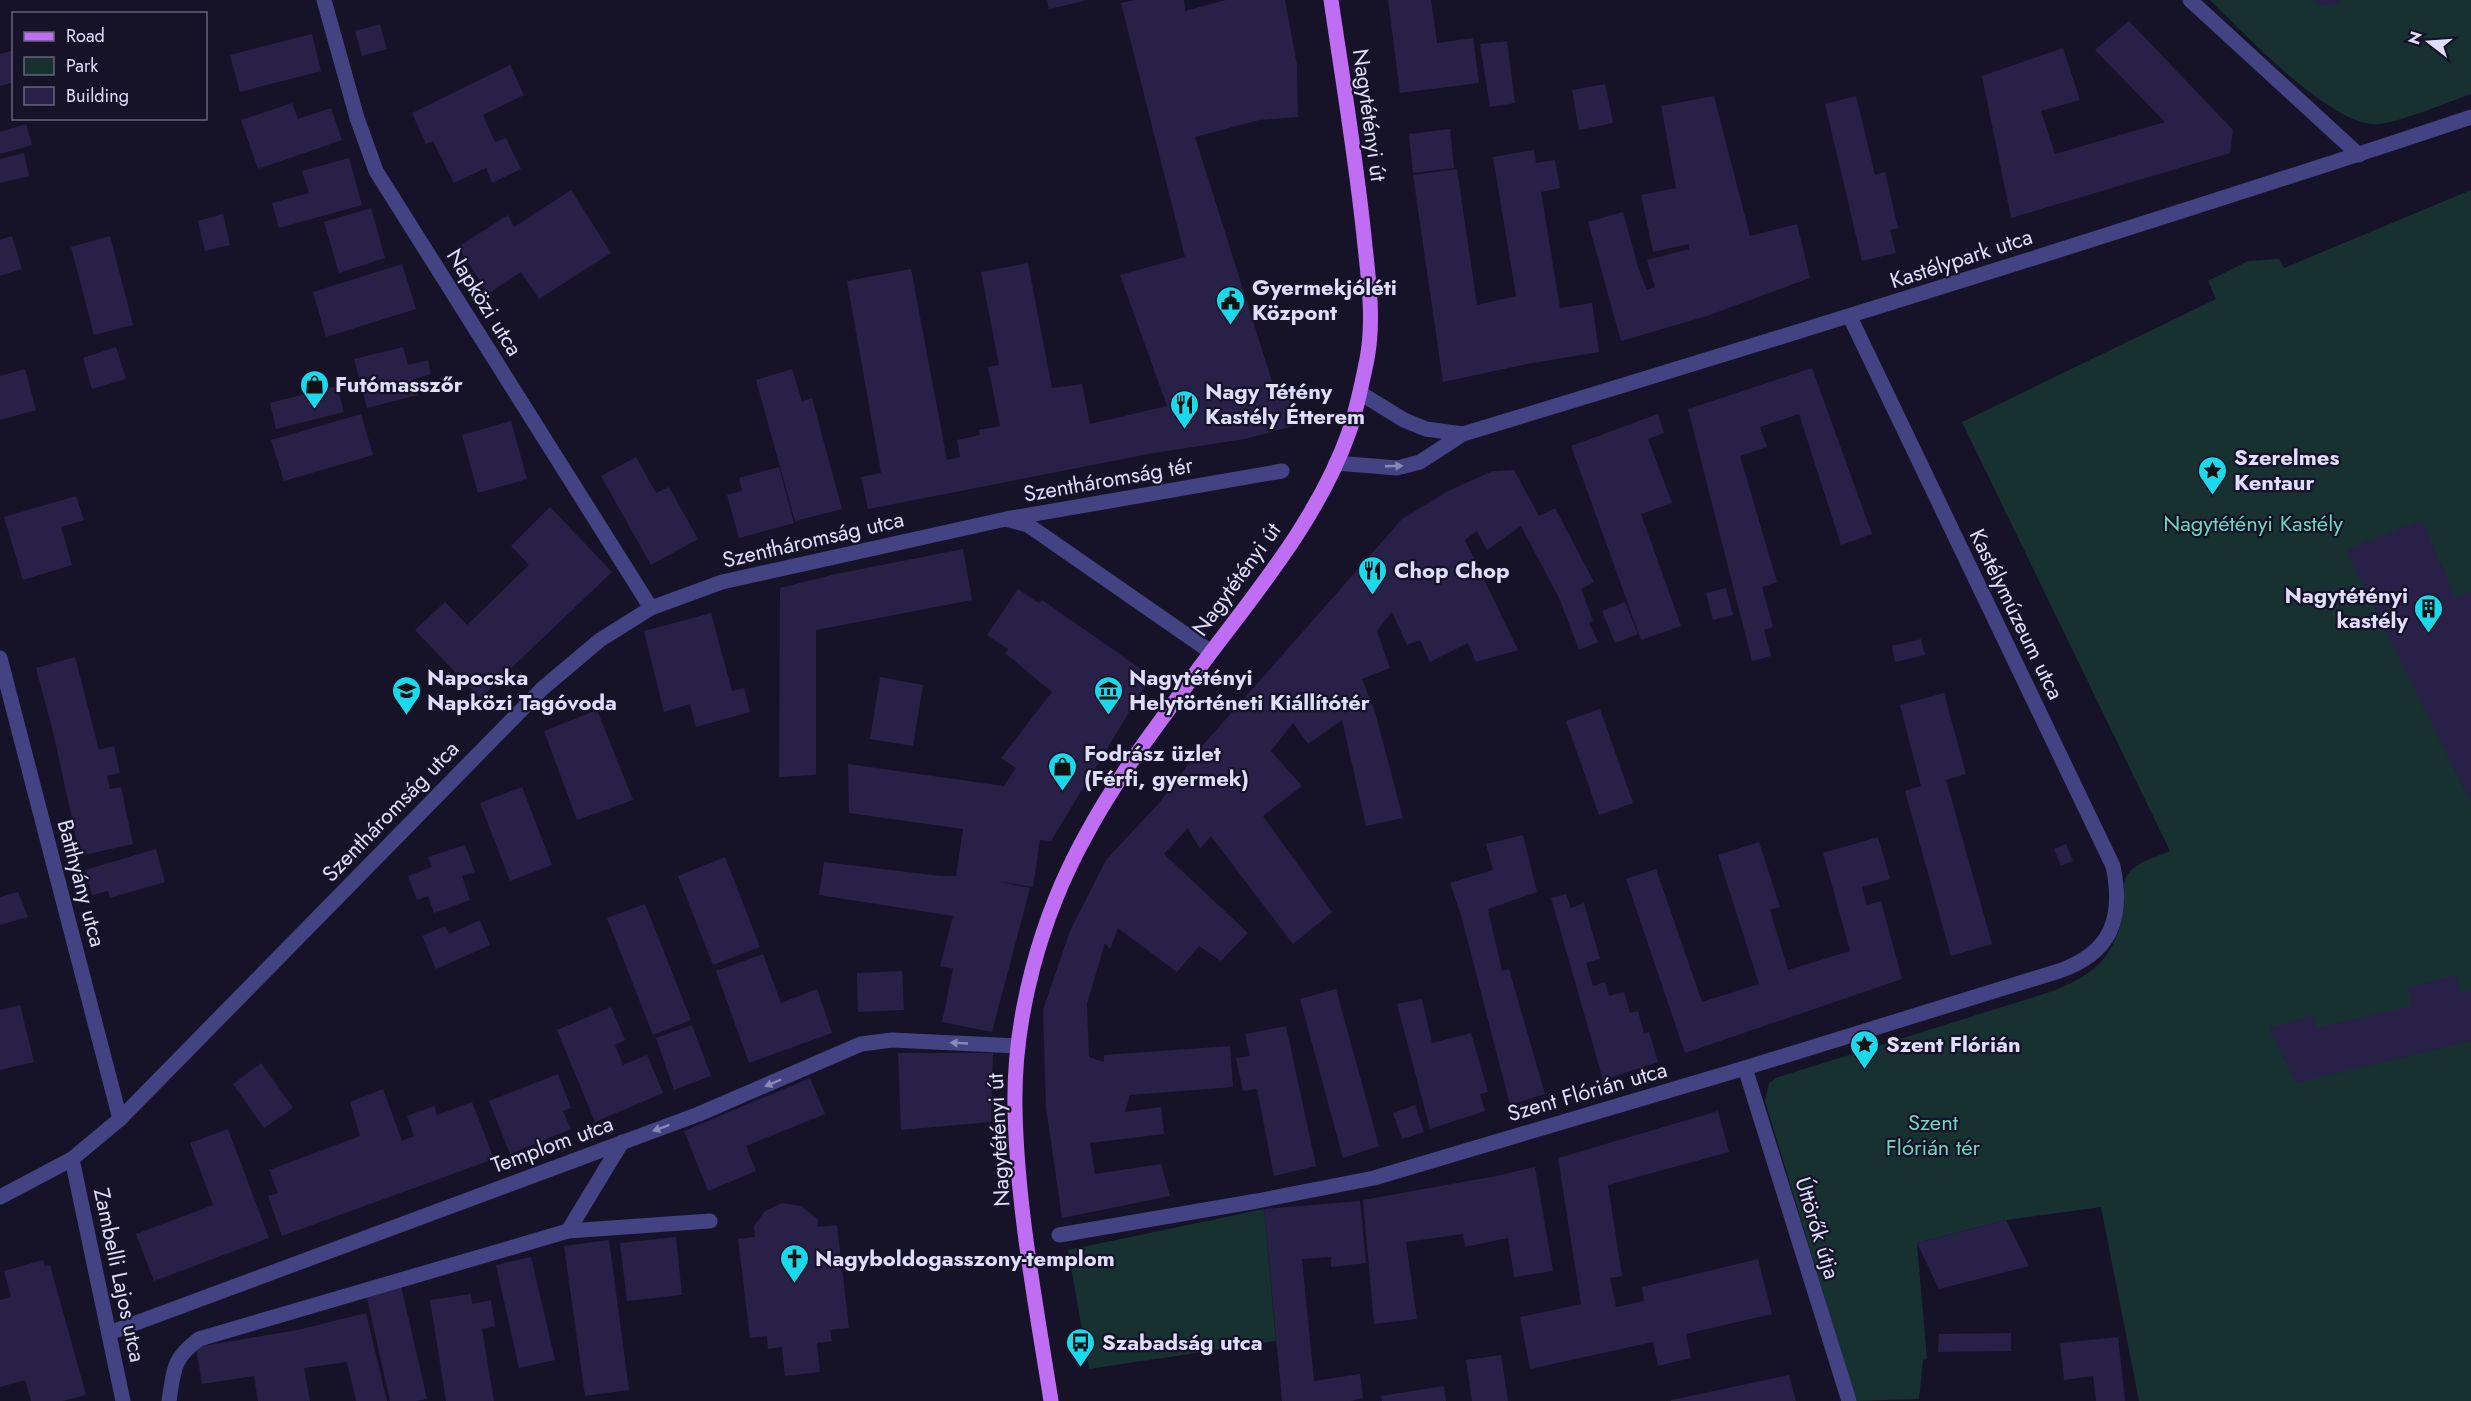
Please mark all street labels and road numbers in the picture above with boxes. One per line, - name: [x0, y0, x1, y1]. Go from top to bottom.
- street label: Nagytétényi út: [1345, 47, 1395, 184]
- street label: Kastélypark utca: [1886, 220, 2036, 296]
- street label: Napközi utca: [439, 242, 531, 362]
- street label: Szentháromság tér: [1021, 448, 1196, 510]
- street label: Szentháromság utca: [719, 503, 907, 575]
- street label: Nagytétényi út: [1184, 515, 1289, 642]
- street label: Kastélymúzeum utca: [1962, 523, 2072, 705]
- street label: Szentháromság utca: [314, 733, 466, 889]
- street label: Batthyány utca: [50, 816, 114, 950]
- street label: Szent Flórián utca: [1503, 1053, 1671, 1129]
- street label: Nagytétényi út: [978, 1072, 1017, 1207]
- street label: Templom utca: [486, 1107, 618, 1181]
- street label: Úttörők útja: [1787, 1173, 1849, 1283]
- street label: Zambelli Lajos utca: [86, 1185, 154, 1365]

